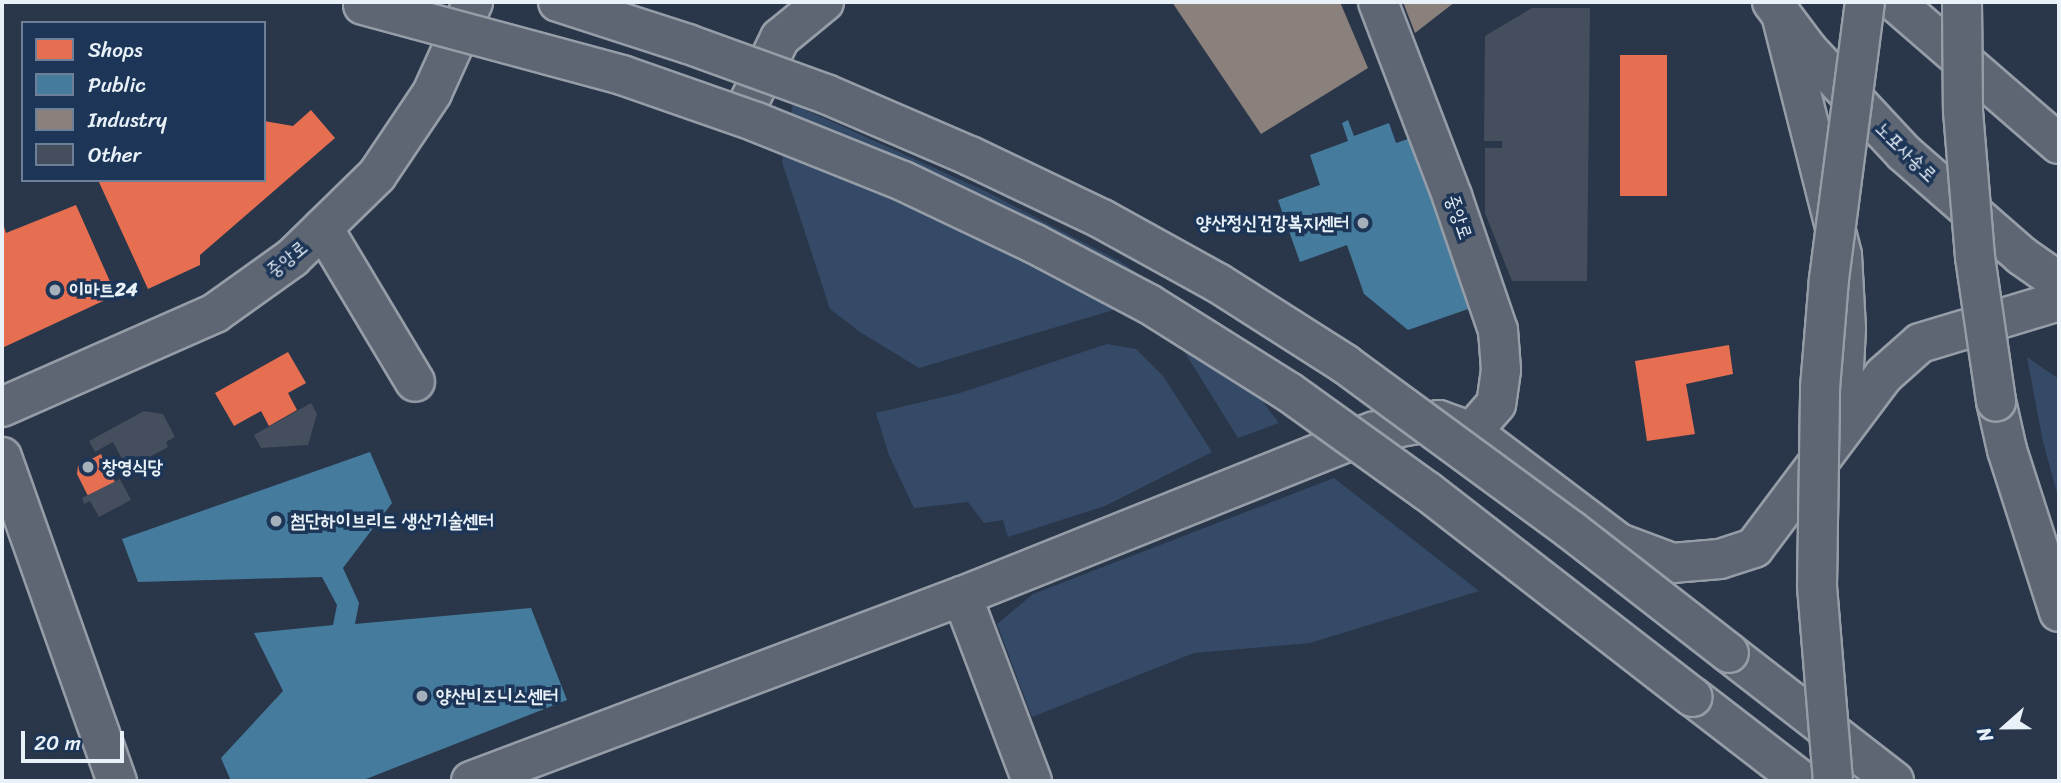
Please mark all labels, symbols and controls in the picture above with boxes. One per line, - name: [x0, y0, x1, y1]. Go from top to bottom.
- legend: [21, 21, 266, 182]
- text: Shops: [88, 31, 143, 69]
- text: Public: [88, 66, 146, 104]
- text: Industry: [88, 101, 167, 139]
- street label: 노포사송로: [1871, 117, 1941, 187]
- text: Other: [88, 136, 141, 174]
- street label: 중앙로: [1441, 192, 1477, 242]
- place label: 양산정신건강복지센터: [1196, 212, 1349, 234]
- marker: 양산정신건강복지센터: [1355, 215, 1371, 231]
- street label: 중앙로: [262, 236, 312, 282]
- place label: 이마트24: [69, 279, 138, 301]
- marker: 이마트24: [47, 282, 63, 298]
- place label: 창영식당: [102, 456, 163, 478]
- marker: 창영식당: [80, 459, 96, 475]
- place label: 첨단하이브리드 생산기술센터: [290, 510, 494, 532]
- marker: 첨단하이브리드 생산기술센터: [268, 513, 284, 529]
- place label: 양산비즈니스센터: [436, 685, 558, 707]
- marker: 양산비즈니스센터: [414, 688, 430, 704]
- north arrow: [1970, 692, 2040, 762]
- scale bar: [24, 716, 128, 760]
- text: N: [1967, 723, 2003, 747]
- text: 20 m: [34, 724, 81, 762]

